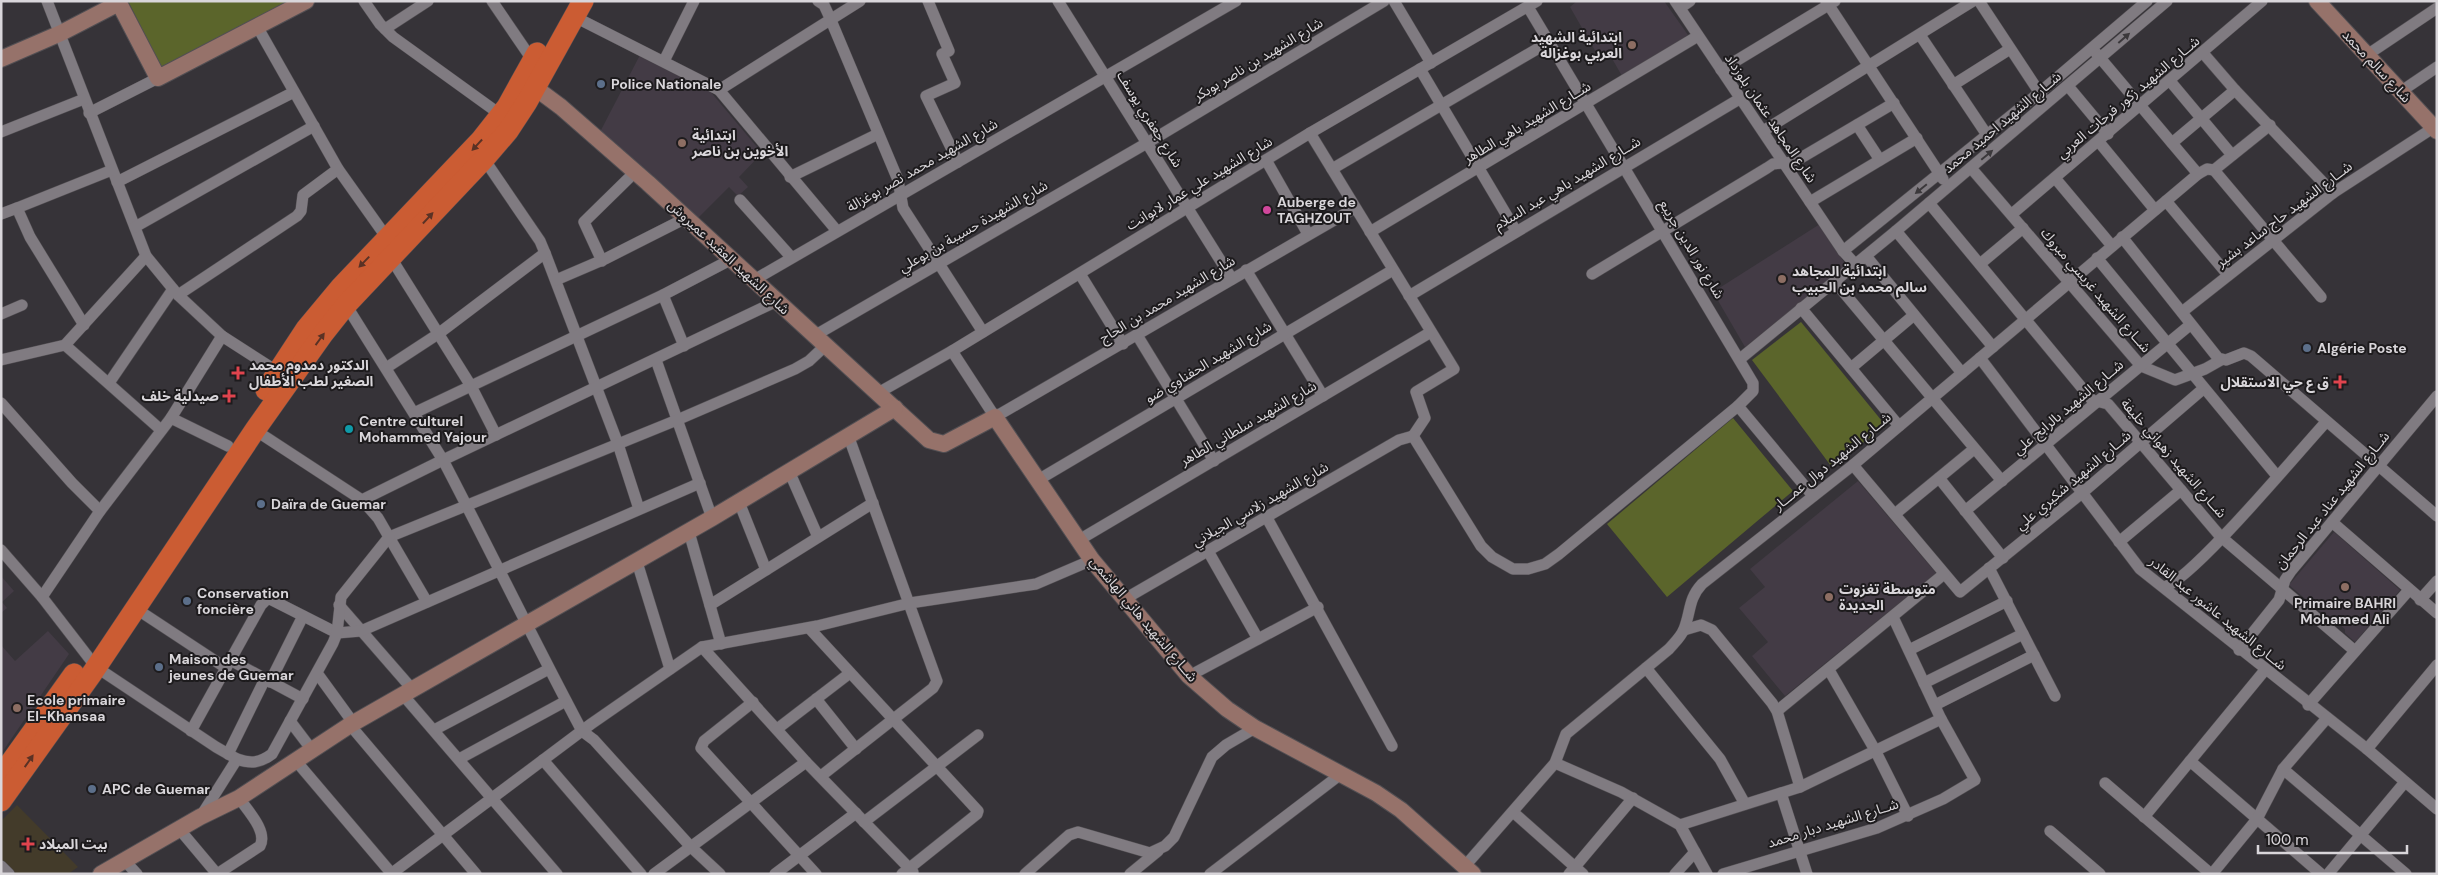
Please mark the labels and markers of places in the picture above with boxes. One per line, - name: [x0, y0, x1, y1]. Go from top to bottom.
- place label: ابتدائية الشهيد العربي بوغزالة: [1531, 28, 1622, 64]
- marker: ابتدائية الشهيد العربي بوغزالة: [1626, 39, 1638, 51]
- place label: Police Nationale: [611, 75, 721, 93]
- marker: Police Nationale: [595, 78, 607, 90]
- place label: ابتدائية الأخوين بن ناصر: [691, 126, 788, 160]
- marker: ابتدائية الأخوين بن ناصر: [676, 137, 688, 149]
- place label: Auberge de TAGHZOUT: [1277, 193, 1356, 227]
- marker: Auberge de TAGHZOUT: [1261, 204, 1273, 216]
- place label: ابتدائية المجاهد سالم محمد بن الحبيب: [1792, 262, 1927, 298]
- marker: ابتدائية المجاهد سالم محمد بن الحبيب: [1776, 273, 1788, 285]
- place label: Algérie Poste: [2317, 339, 2407, 357]
- marker: Algérie Poste: [2301, 342, 2313, 354]
- place label: الدكتور دمدوم محمد الصغير لطب الأطفال: [249, 356, 374, 390]
- marker: الدكتور دمدوم محمد الصغير لطب الأطفال: [231, 366, 245, 380]
- place label: ق ع حي الاستقلال: [2220, 373, 2329, 393]
- marker: ق ع حي الاستقلال: [2333, 375, 2347, 389]
- place label: صيدلية خلف: [141, 387, 219, 405]
- marker: صيدلية خلف: [223, 390, 235, 402]
- place label: Centre culturel Mohammed Yajour: [359, 412, 487, 446]
- marker: Centre culturel Mohammed Yajour: [343, 423, 355, 435]
- place label: Daïra de Guemar: [271, 495, 386, 513]
- marker: Daïra de Guemar: [255, 498, 267, 510]
- place label: متوسطة تغزوت الجديدة: [1839, 580, 1936, 614]
- marker: Primaire BAHRI Mohamed Ali: [2339, 581, 2351, 593]
- place label: Conservation foncière: [197, 584, 289, 618]
- marker: متوسطة تغزوت الجديدة: [1823, 591, 1835, 603]
- place label: Primaire BAHRI Mohamed Ali: [2294, 594, 2396, 628]
- marker: Conservation foncière: [181, 595, 193, 607]
- place label: Maison des jeunes de Guemar: [168, 650, 294, 684]
- marker: Maison des jeunes de Guemar: [153, 661, 165, 673]
- place label: Ecole primaire El-Khansaa: [27, 691, 126, 725]
- marker: Ecole primaire El-Khansaa: [11, 702, 23, 714]
- place label: APC de Guemar: [102, 780, 210, 798]
- marker: APC de Guemar: [86, 783, 98, 795]
- place label: بيت الميلاد: [39, 835, 108, 853]
- marker: بيت الميلاد: [21, 837, 35, 851]

